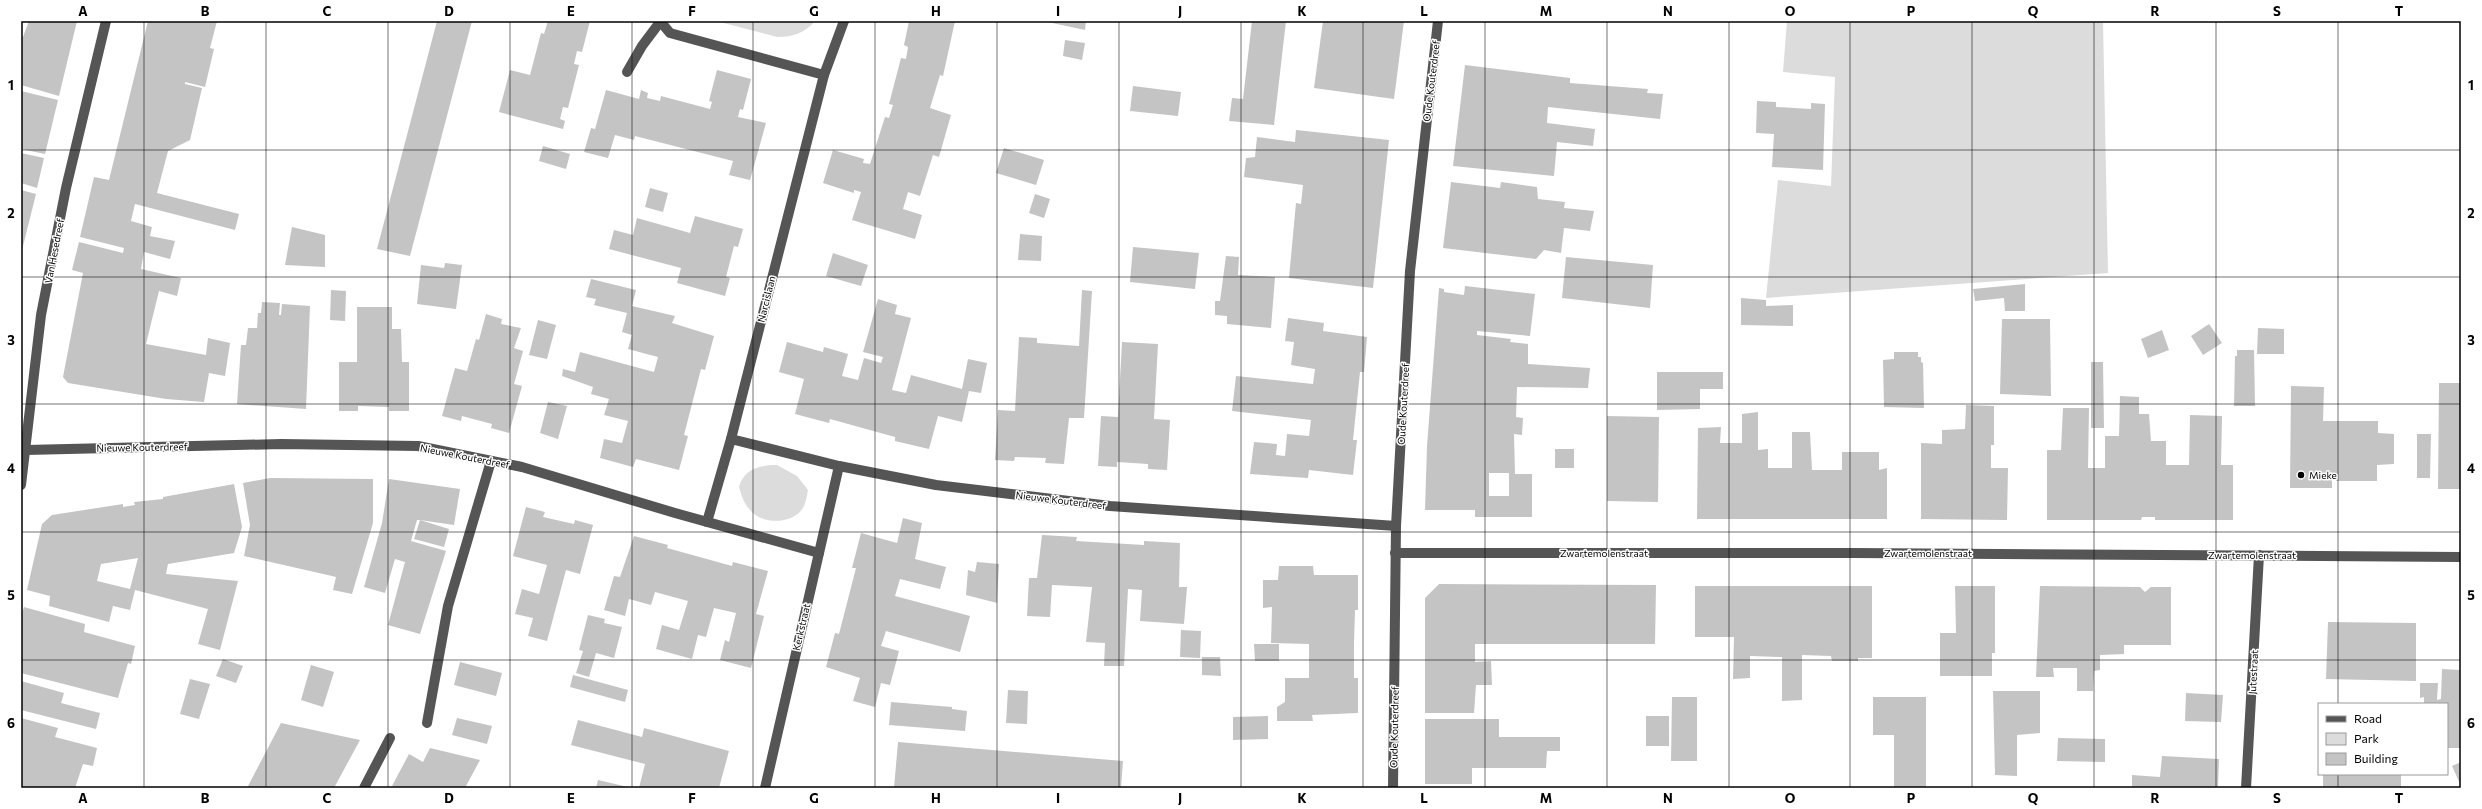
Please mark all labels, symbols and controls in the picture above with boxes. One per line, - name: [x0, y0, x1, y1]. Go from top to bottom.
- text: A: [78, 3, 88, 19]
- text: B: [201, 3, 210, 19]
- text: C: [323, 3, 332, 19]
- text: D: [444, 3, 454, 19]
- text: E: [567, 3, 575, 19]
- text: F: [688, 3, 696, 19]
- text: G: [809, 3, 819, 19]
- text: H: [931, 3, 941, 19]
- text: I: [1056, 3, 1060, 19]
- text: J: [1178, 3, 1182, 19]
- text: K: [1297, 3, 1307, 19]
- text: L: [1420, 3, 1428, 19]
- text: M: [1540, 3, 1552, 19]
- text: N: [1663, 3, 1673, 19]
- text: O: [1785, 3, 1796, 19]
- text: P: [1907, 3, 1916, 19]
- text: Q: [2028, 3, 2039, 19]
- text: R: [2151, 3, 2160, 19]
- text: S: [2273, 3, 2281, 19]
- text: T: [2395, 3, 2404, 19]
- street label: Oude Kouterdreef: [1420, 40, 1442, 122]
- text: 1: [8, 77, 14, 93]
- text: 1: [2468, 77, 2474, 93]
- text: 2: [7, 205, 15, 221]
- text: 2: [2467, 205, 2475, 221]
- street label: Van Hesedreef: [42, 217, 66, 284]
- street label: Narcislaan: [754, 275, 778, 323]
- text: 3: [7, 332, 15, 348]
- text: 3: [2467, 332, 2475, 348]
- street label: Oude Kouterdreef: [1395, 363, 1411, 445]
- street label: Nieuwe Kouterdreef: [96, 440, 188, 454]
- street label: Nieuwe Kouterdreef: [419, 441, 511, 471]
- text: 4: [7, 460, 15, 476]
- text: 4: [2467, 460, 2475, 476]
- place label: Mieke: [2309, 469, 2337, 481]
- marker: Mieke: [2296, 470, 2306, 480]
- street label: Nieuwe Kouterdreef: [1015, 488, 1107, 512]
- street label: Zwartemolenstraat: [1560, 547, 1648, 559]
- street label: Zwartemolenstraat: [1884, 547, 1972, 559]
- street label: Zwartemolenstraat: [2208, 549, 2296, 561]
- text: 5: [7, 587, 15, 603]
- text: 5: [2467, 587, 2475, 603]
- street label: Kerkstraat: [790, 602, 812, 652]
- street label: Jutestraat: [2246, 649, 2260, 695]
- street label: Oude Kouterdreef: [1387, 686, 1401, 768]
- legend: [2318, 703, 2448, 775]
- text: Road: [2354, 711, 2382, 725]
- text: 6: [7, 715, 15, 731]
- text: 6: [2467, 715, 2475, 731]
- text: Park: [2354, 731, 2380, 745]
- text: Building: [2354, 751, 2398, 765]
- text: A: [78, 790, 88, 806]
- text: B: [201, 790, 210, 806]
- text: C: [323, 790, 332, 806]
- text: D: [444, 790, 454, 806]
- text: E: [567, 790, 575, 806]
- text: F: [688, 790, 696, 806]
- text: G: [809, 790, 819, 806]
- text: H: [931, 790, 941, 806]
- text: I: [1056, 790, 1060, 806]
- text: J: [1178, 790, 1182, 806]
- text: K: [1297, 790, 1307, 806]
- text: L: [1420, 790, 1428, 806]
- text: M: [1540, 790, 1552, 806]
- text: N: [1663, 790, 1673, 806]
- text: O: [1785, 790, 1796, 806]
- text: P: [1907, 790, 1916, 806]
- text: Q: [2028, 790, 2039, 806]
- text: R: [2151, 790, 2160, 806]
- text: S: [2273, 790, 2281, 806]
- text: T: [2395, 790, 2404, 806]

